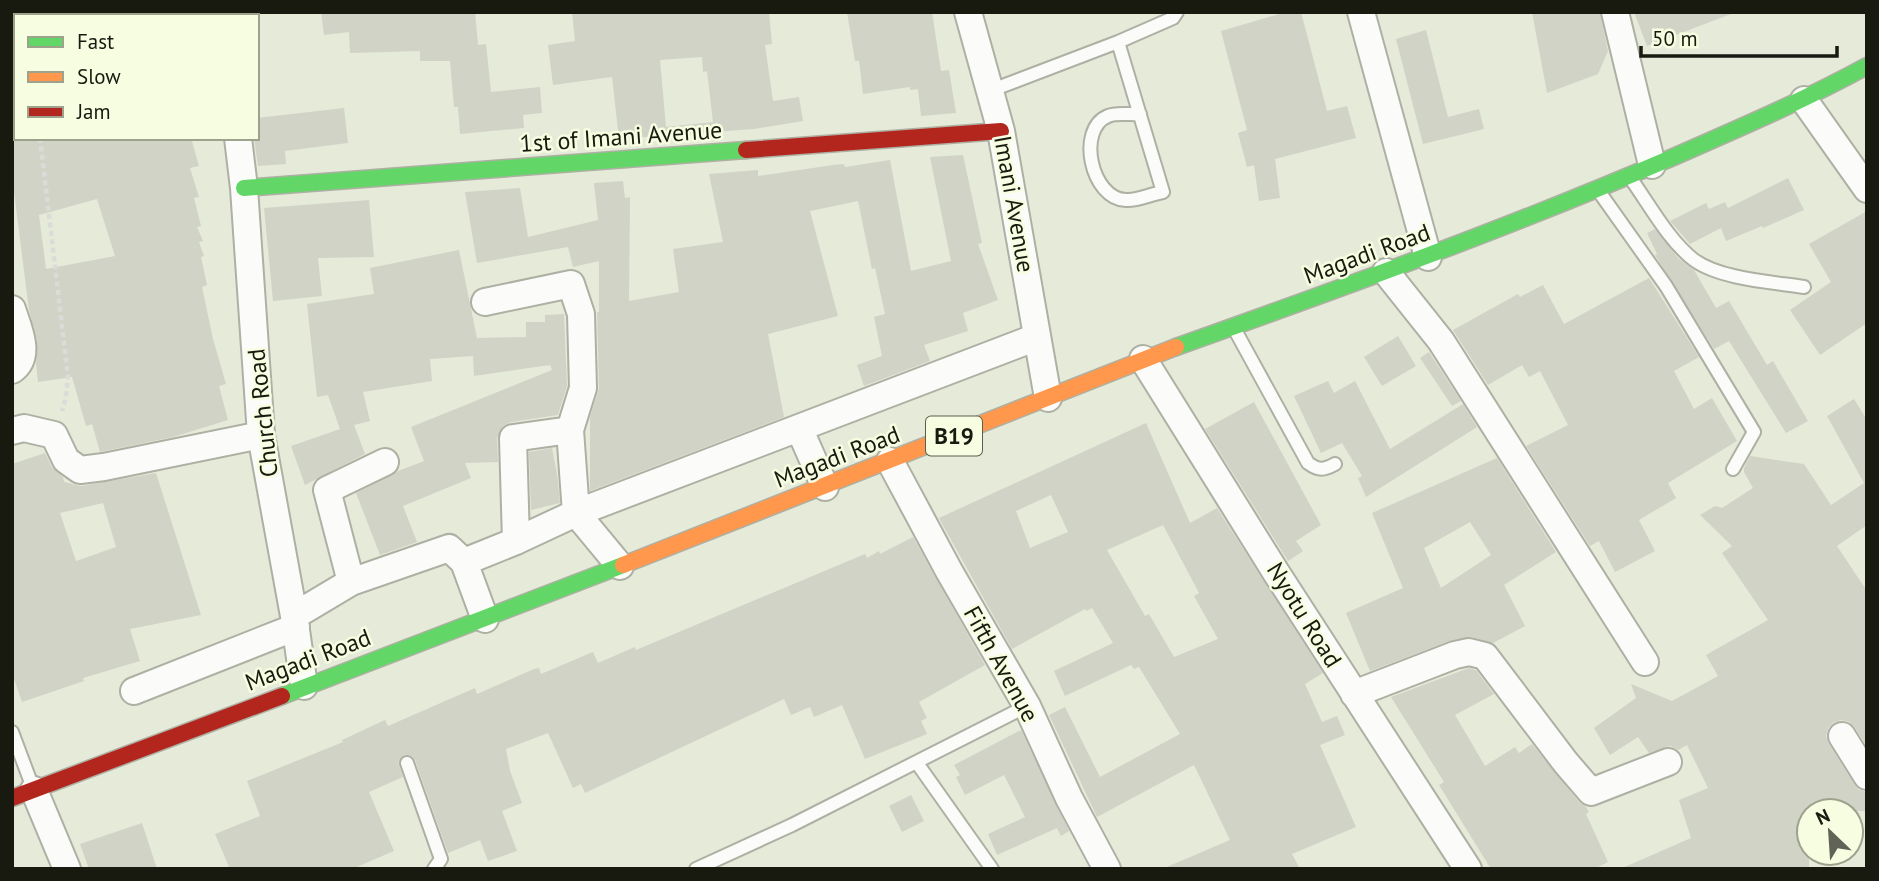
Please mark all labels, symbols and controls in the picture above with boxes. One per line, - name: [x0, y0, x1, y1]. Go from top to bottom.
- legend: [14, 14, 259, 140]
- scale bar: [1641, 14, 1837, 58]
- text: 50 m: [1652, 25, 1698, 52]
- text: Fast: [77, 28, 114, 55]
- text: Slow: [77, 63, 121, 90]
- text: Jam: [76, 98, 111, 125]
- street label: 1st of Imani Avenue: [519, 114, 723, 159]
- street label: Imani Avenue: [987, 133, 1042, 275]
- street label: Magadi Road: [1299, 216, 1434, 291]
- street label: Church Road: [240, 347, 285, 479]
- road number: B19: [926, 416, 982, 456]
- street label: Magadi Road: [770, 418, 904, 495]
- street label: Nyotu Road: [1260, 556, 1349, 673]
- street label: Fifth Avenue: [957, 600, 1046, 727]
- street label: Magadi Road: [241, 621, 375, 698]
- north arrow: [1795, 797, 1865, 867]
- text: N: [1812, 803, 1834, 830]

